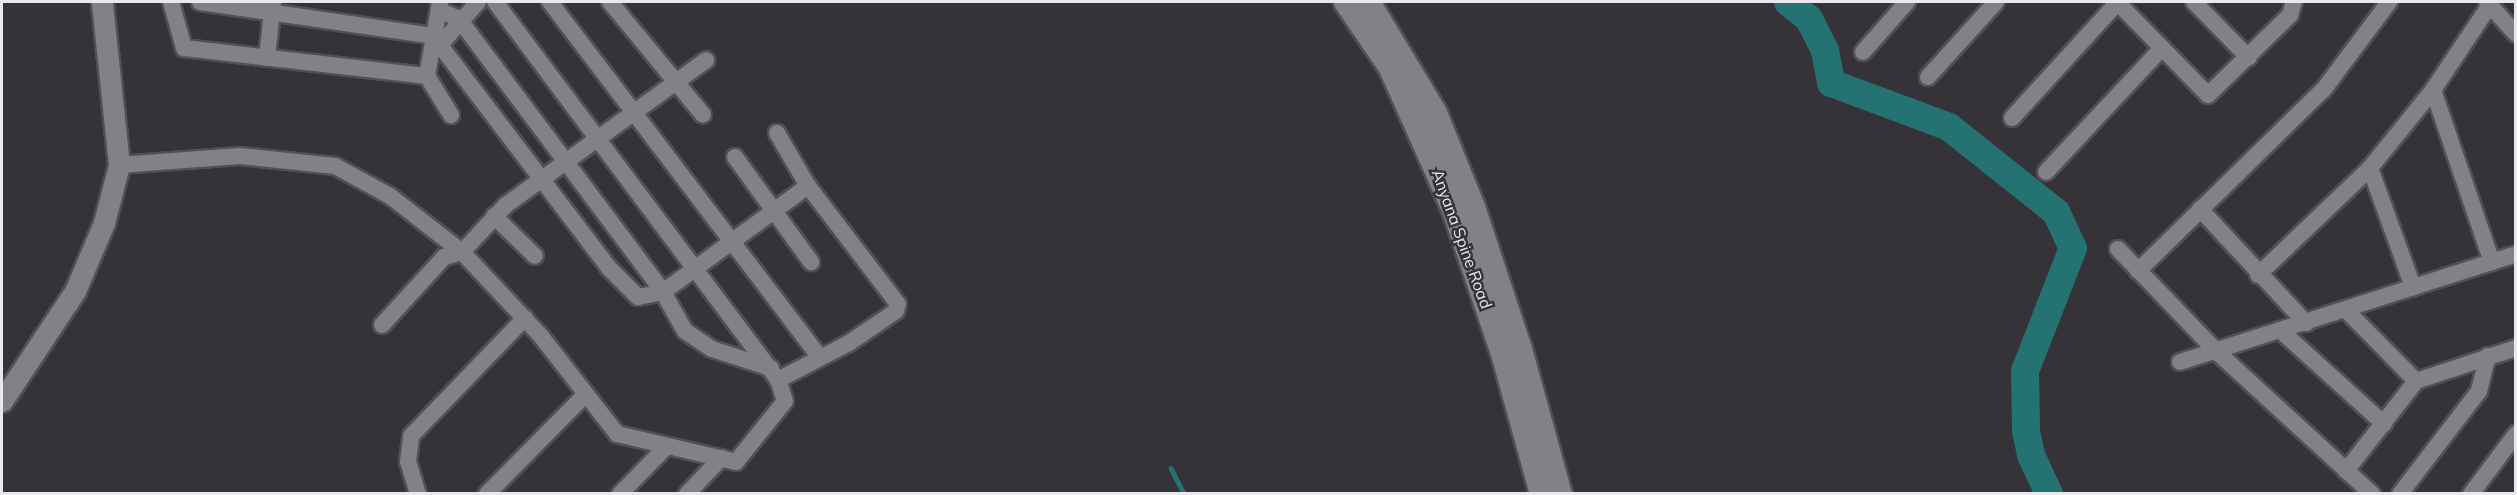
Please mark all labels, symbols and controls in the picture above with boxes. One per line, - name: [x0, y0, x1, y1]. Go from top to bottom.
- street label: Anyana Spine Road: [1428, 167, 1496, 311]

